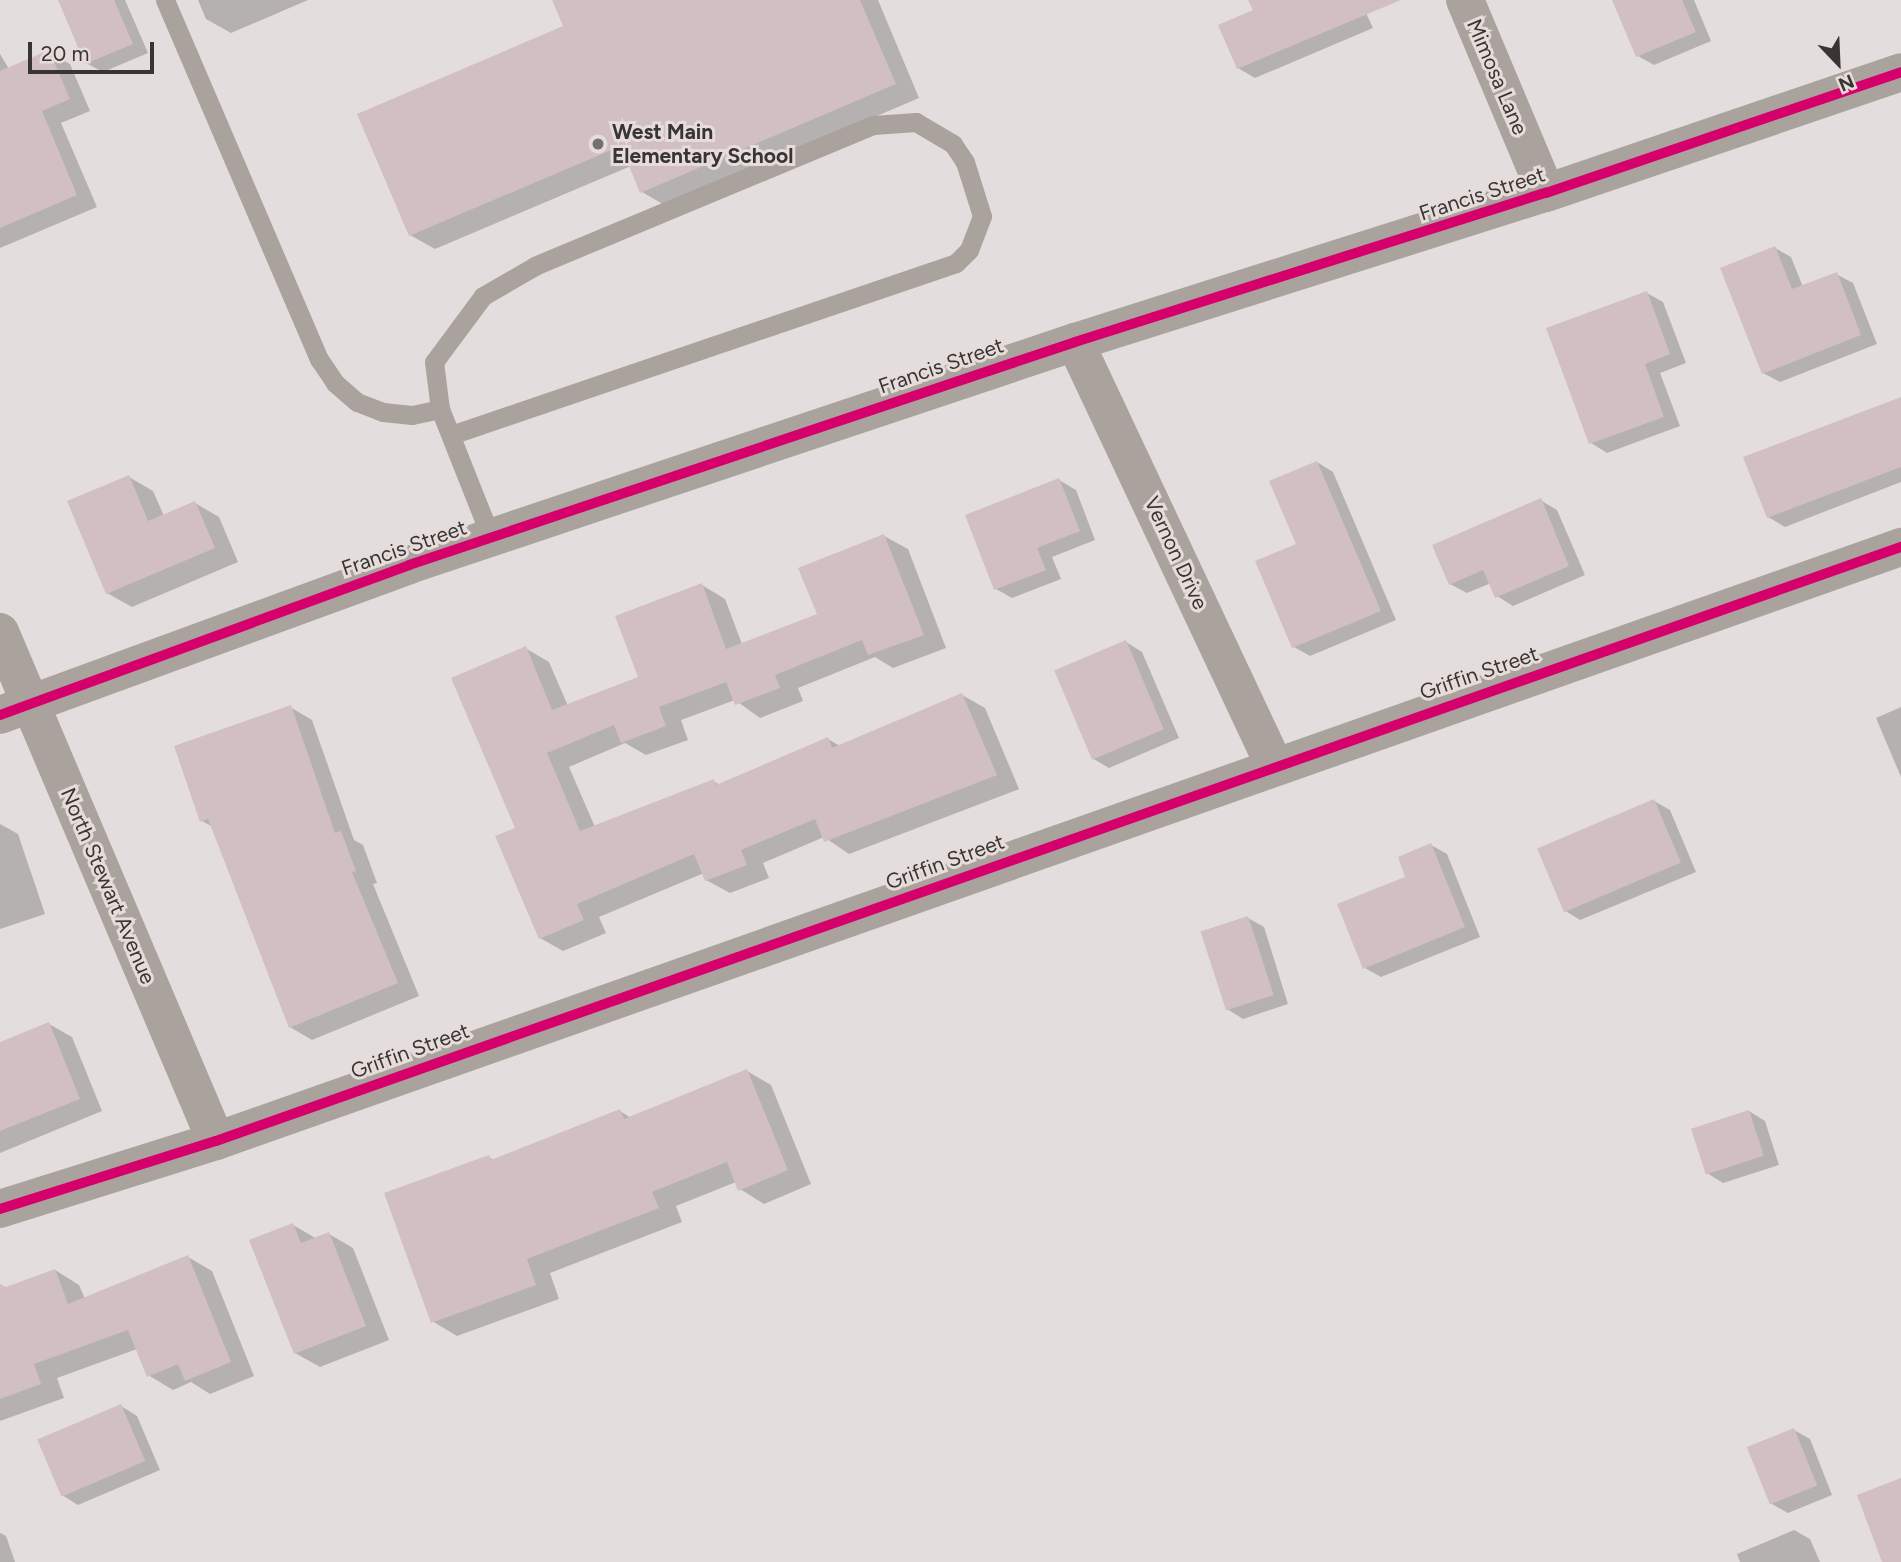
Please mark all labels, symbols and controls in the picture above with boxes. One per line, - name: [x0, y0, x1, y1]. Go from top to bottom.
- street label: Mimosa Lane: [1461, 15, 1533, 139]
- scale bar: [32, 28, 158, 72]
- north arrow: [1803, 28, 1873, 98]
- text: 20 m: [41, 41, 89, 66]
- text: N: [1835, 69, 1858, 96]
- place label: West Main Elementary School: [612, 119, 793, 169]
- marker: West Main Elementary School: [590, 136, 606, 152]
- street label: Francis Street: [1416, 162, 1548, 226]
- street label: Francis Street: [875, 333, 1007, 399]
- street label: Vernon Drive: [1139, 493, 1213, 613]
- street label: Francis Street: [338, 515, 470, 581]
- street label: Griffin Street: [1416, 641, 1542, 705]
- street label: North Stewart Avenue: [55, 784, 161, 988]
- street label: Griffin Street: [882, 829, 1008, 895]
- street label: Griffin Street: [347, 1018, 473, 1084]

